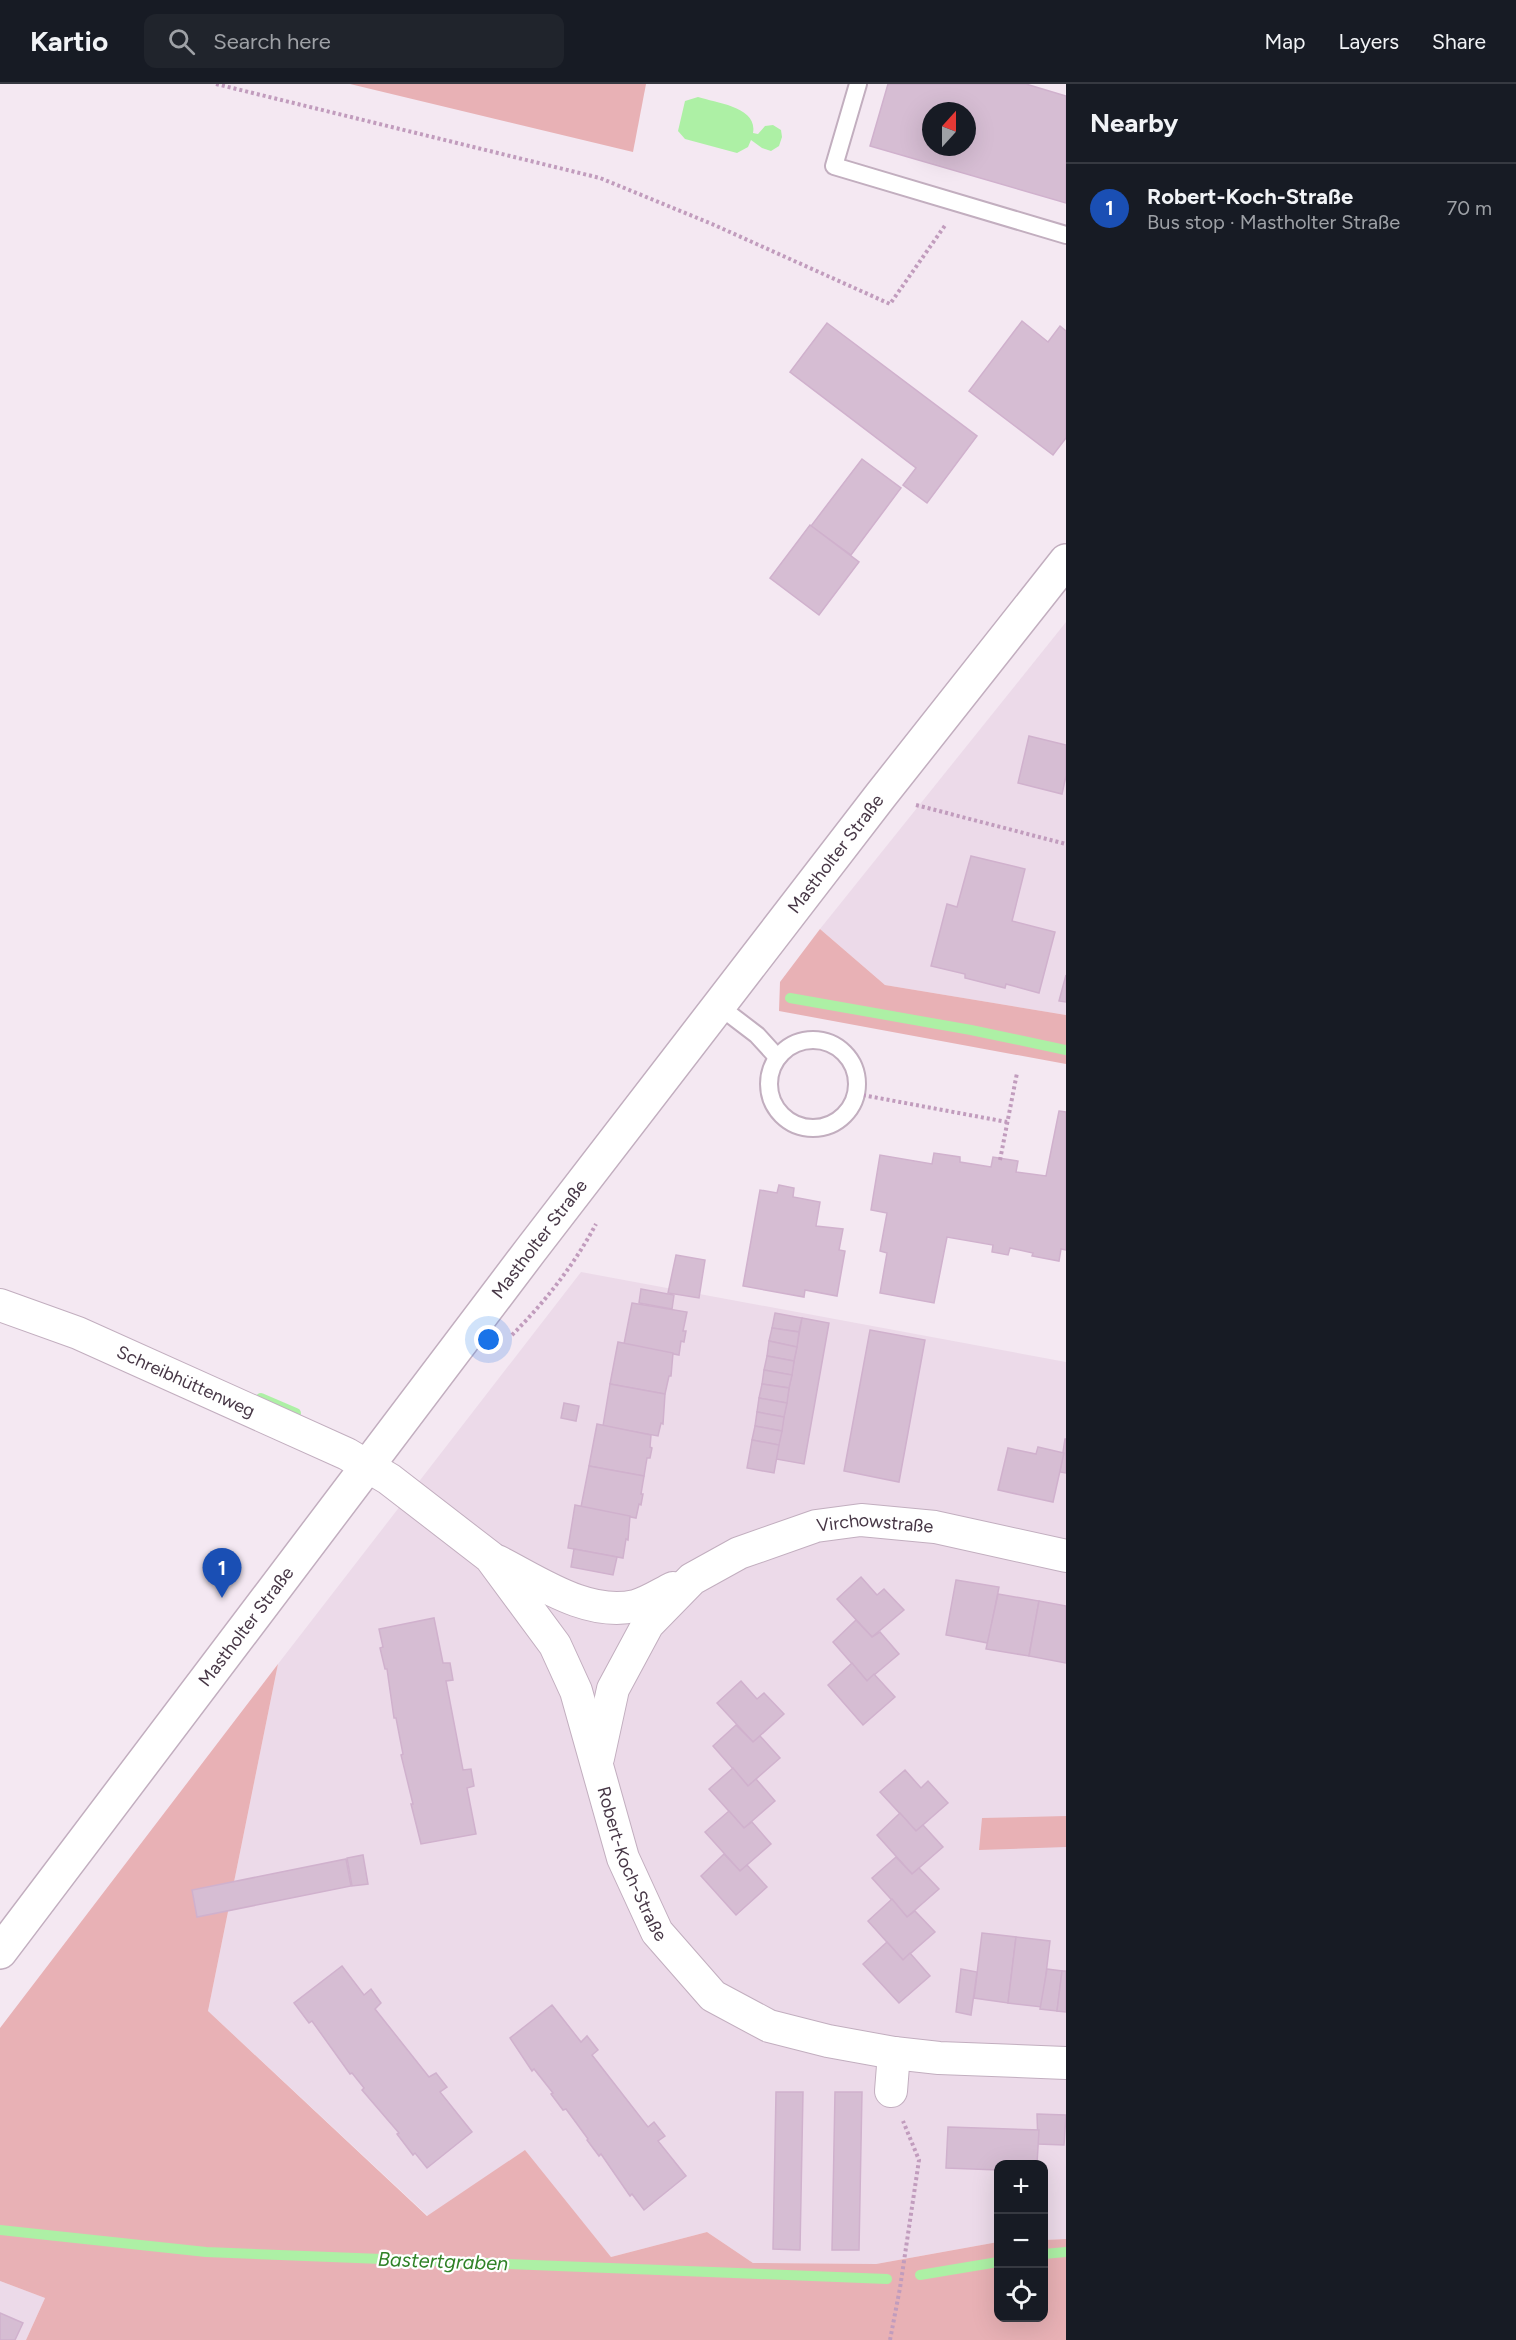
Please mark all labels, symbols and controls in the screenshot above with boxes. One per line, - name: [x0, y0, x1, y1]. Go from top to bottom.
- search box: [144, 14, 564, 68]
- text: Kartio: [30, 24, 108, 58]
- icon: search: [165, 25, 198, 58]
- text: Search here: [213, 28, 331, 55]
- text: Map: [1265, 29, 1305, 54]
- text: Layers: [1338, 29, 1399, 54]
- text: Share: [1432, 29, 1486, 54]
- north arrow: [922, 102, 976, 156]
- text: Nearby: [1090, 107, 1178, 139]
- text: Robert-Koch-Straße: [1147, 183, 1353, 210]
- text: 1: [1105, 196, 1114, 220]
- text: 70 m: [1446, 196, 1492, 220]
- text: Bus stop · Mastholter Straße: [1147, 210, 1400, 234]
- street label: Mastholter Straße: [783, 790, 889, 918]
- street label: Mastholter Straße: [487, 1175, 592, 1303]
- your location: [474, 1325, 503, 1354]
- street label: Schreibhüttenweg: [113, 1341, 258, 1422]
- street label: Virchowstraße: [815, 1509, 934, 1538]
- pin: 1: [202, 1548, 242, 1598]
- street label: Mastholter Straße: [194, 1562, 298, 1691]
- street label: Robert-Koch-Straße: [592, 1784, 671, 1946]
- map controls: [994, 2160, 1048, 2322]
- button: +: [994, 2160, 1048, 2214]
- button: −: [994, 2214, 1048, 2268]
- water label: Bastertgraben: [377, 2247, 509, 2275]
- button: locate: [994, 2268, 1048, 2322]

